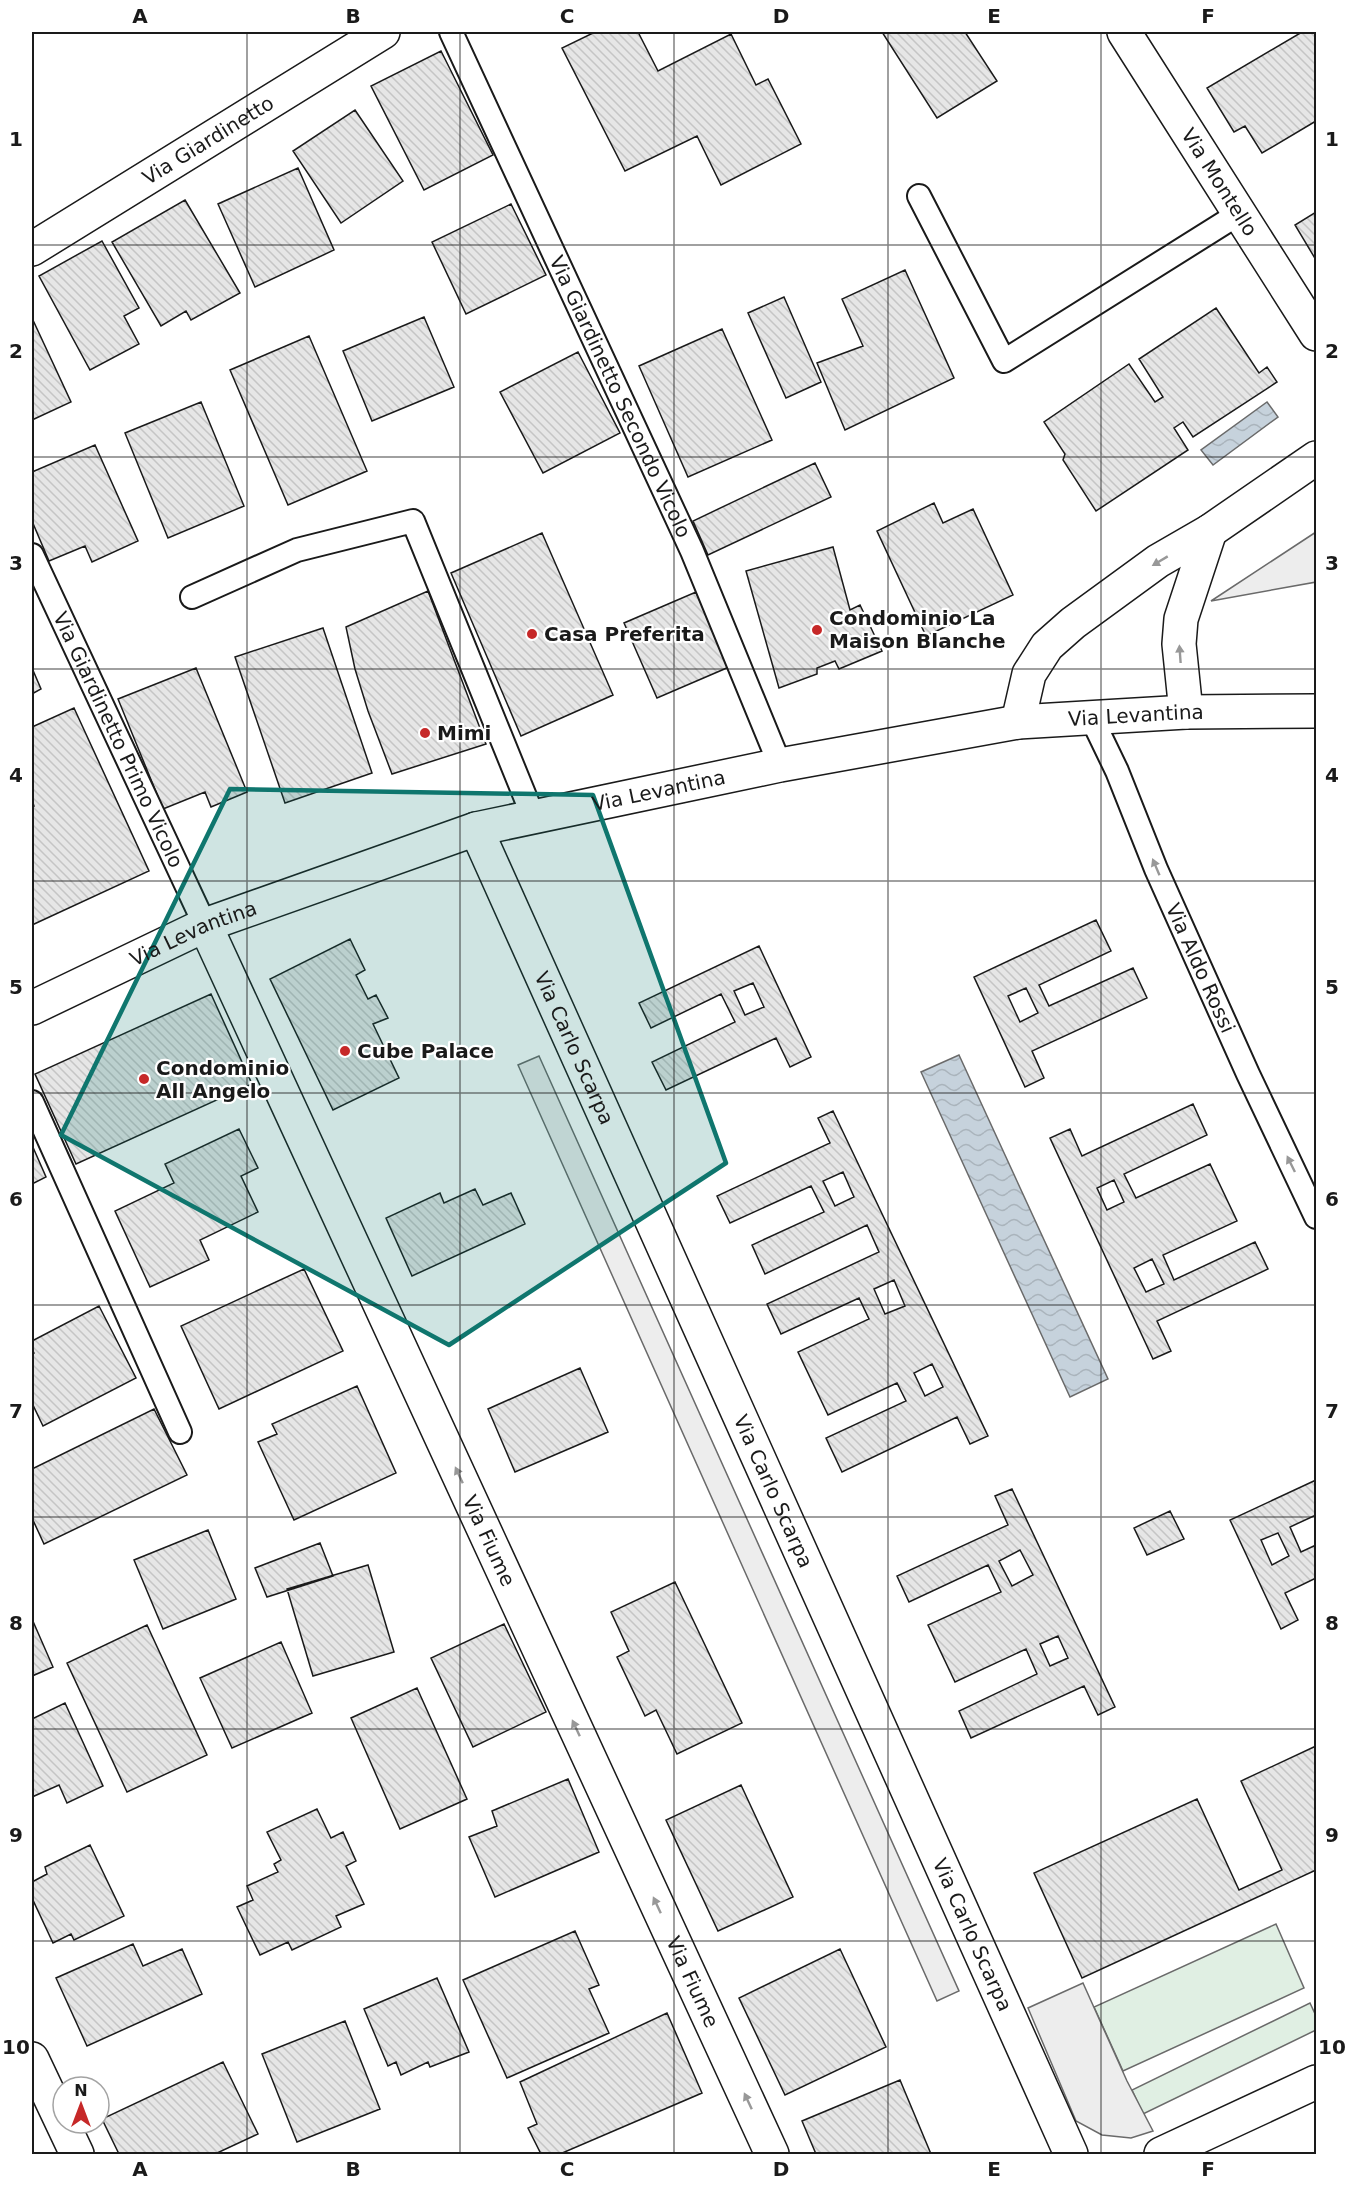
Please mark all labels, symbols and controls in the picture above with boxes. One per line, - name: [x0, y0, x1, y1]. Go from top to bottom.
- text: A: [132, 4, 148, 28]
- text: B: [345, 4, 361, 28]
- text: C: [560, 4, 574, 28]
- text: D: [773, 4, 789, 28]
- text: E: [987, 4, 1001, 28]
- text: F: [1201, 4, 1215, 28]
- street label: Via Giardinetto: [138, 91, 278, 190]
- street label: Via Montello: [1176, 124, 1263, 241]
- text: 1: [9, 127, 23, 151]
- text: 1: [1325, 127, 1339, 151]
- street label: Via Giardinetto Secondo Vicolo: [544, 252, 696, 541]
- text: 2: [9, 339, 23, 363]
- text: 2: [1325, 339, 1339, 363]
- text: 3: [9, 551, 23, 575]
- text: 3: [1325, 551, 1339, 575]
- one-way arrow: [1152, 555, 1168, 566]
- place label: Condominio La Maison Blanche: [829, 606, 1006, 653]
- street label: Via Giardinetto Primo Vicolo: [48, 608, 189, 872]
- place label: Casa Preferita: [544, 622, 705, 646]
- marker: Condominio La Maison Blanche: [810, 623, 824, 637]
- marker: Casa Preferita: [525, 627, 539, 641]
- one-way arrow: [1175, 644, 1185, 663]
- street label: Via Levantina: [1067, 700, 1204, 731]
- place label: Mimi: [437, 721, 491, 745]
- marker: Mimi: [418, 726, 432, 740]
- text: 4: [9, 763, 23, 787]
- text: 4: [1325, 763, 1339, 787]
- street label: Via Levantina: [590, 765, 727, 816]
- one-way arrow: [1151, 858, 1161, 876]
- street label: Via Levantina: [126, 896, 260, 971]
- street label: Via Aldo Rossi: [1161, 899, 1240, 1037]
- street label: Via Carlo Scarpa: [530, 968, 619, 1128]
- text: 5: [9, 975, 23, 999]
- text: 5: [1325, 975, 1339, 999]
- place label: Cube Palace: [357, 1039, 494, 1063]
- marker: Cube Palace: [338, 1044, 352, 1058]
- place label: Condominio All Angelo: [156, 1056, 289, 1103]
- marker: Condominio All Angelo: [137, 1072, 151, 1086]
- one-way arrow: [1287, 1155, 1296, 1172]
- text: 6: [9, 1187, 23, 1211]
- text: 6: [1325, 1187, 1339, 1211]
- text: 7: [9, 1399, 23, 1423]
- text: 7: [1325, 1399, 1339, 1423]
- street label: Via Carlo Scarpa: [729, 1411, 818, 1572]
- one-way arrow: [454, 1466, 463, 1483]
- street label: Via Fiume: [458, 1491, 520, 1590]
- text: 8: [9, 1611, 23, 1635]
- text: 8: [1325, 1611, 1339, 1635]
- one-way arrow: [571, 1720, 580, 1737]
- text: 9: [9, 1823, 23, 1847]
- text: 9: [1325, 1823, 1339, 1847]
- street label: Via Carlo Scarpa: [928, 1854, 1017, 2015]
- one-way arrow: [653, 1897, 662, 1914]
- street label: Via Fiume: [661, 1933, 724, 2031]
- text: 10: [2, 2035, 30, 2059]
- text: 10: [1318, 2035, 1346, 2059]
- north arrow: [51, 2075, 111, 2135]
- text: N: [74, 2081, 88, 2100]
- one-way arrow: [743, 2093, 752, 2110]
- text: A: [132, 2157, 148, 2181]
- text: B: [345, 2157, 361, 2181]
- text: C: [560, 2157, 574, 2181]
- text: D: [773, 2157, 789, 2181]
- text: E: [987, 2157, 1001, 2181]
- text: F: [1201, 2157, 1215, 2181]

